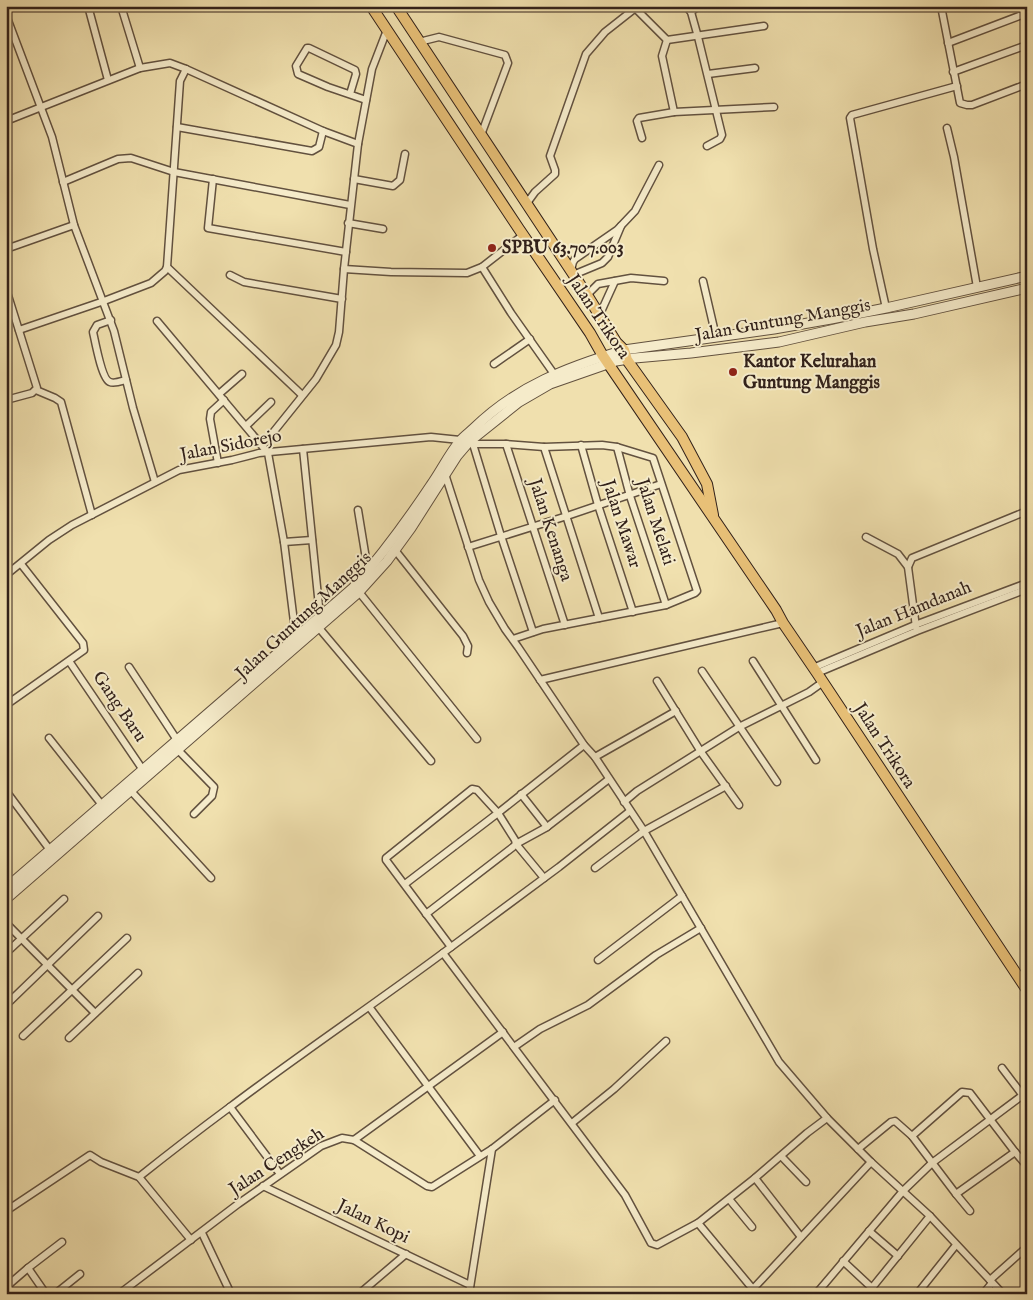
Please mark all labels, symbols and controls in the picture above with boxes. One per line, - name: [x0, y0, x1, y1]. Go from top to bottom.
- place label: SPBU 63.707.003: [502, 237, 624, 260]
- marker: SPBU 63.707.003: [486, 242, 498, 254]
- street label: Jalan Trikora: [560, 268, 635, 364]
- street label: Jalan Guntung Manggis: [691, 294, 873, 348]
- place label: Kantor Kelurahan Guntung Manggis: [743, 351, 881, 395]
- marker: Kantor Kelurahan Guntung Manggis: [727, 366, 739, 378]
- street label: Jalan Sidorejo: [176, 425, 284, 467]
- street label: Jalan Kenanga: [522, 474, 577, 584]
- street label: Jalan Melati: [630, 474, 680, 568]
- street label: Jalan Mawar: [595, 475, 646, 571]
- street label: Jalan Guntung Manggis: [230, 547, 377, 686]
- street label: Jalan Hamdanah: [851, 576, 975, 644]
- street label: Gang Baru: [87, 667, 151, 747]
- street label: Jalan Trikora: [847, 697, 920, 793]
- street label: Jalan Cengkeh: [223, 1123, 329, 1202]
- street label: Jalan Kopi: [331, 1194, 413, 1250]

